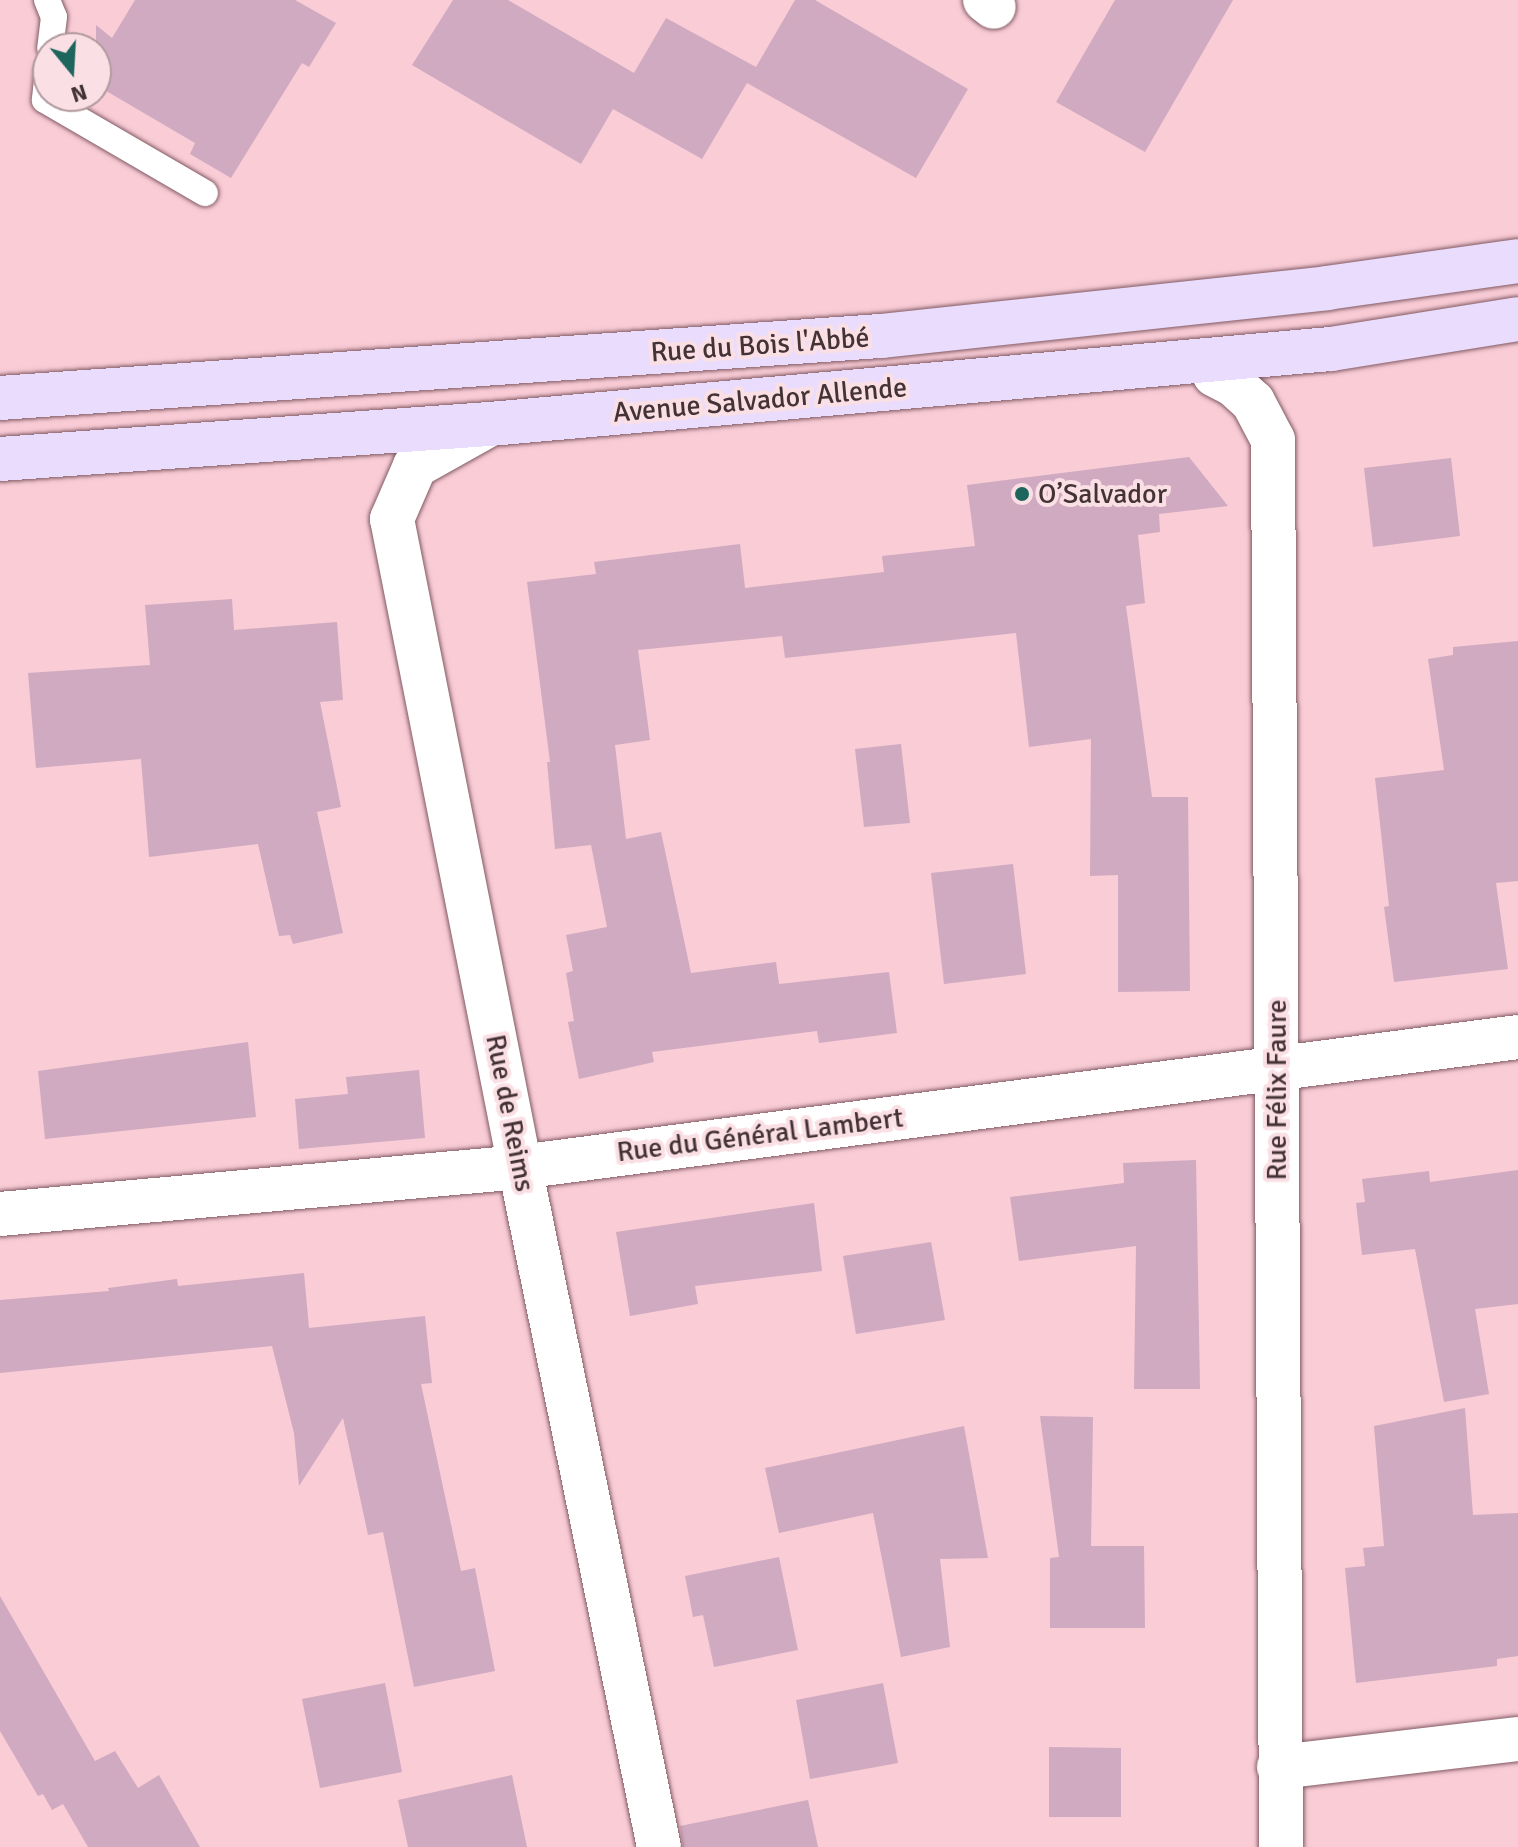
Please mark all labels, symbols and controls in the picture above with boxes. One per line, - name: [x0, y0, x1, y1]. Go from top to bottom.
- north arrow: [32, 32, 112, 112]
- text: N: [67, 78, 90, 109]
- street label: Rue du Bois l'Abbé: [649, 321, 871, 369]
- street label: Avenue Salvador Allende: [612, 370, 908, 430]
- place label: O’Salvador: [1038, 477, 1167, 511]
- marker: O’Salvador: [1013, 485, 1031, 503]
- street label: Rue Félix Faure: [1260, 1000, 1294, 1180]
- street label: Rue de Reims: [478, 1032, 542, 1194]
- street label: Rue du Général Lambert: [615, 1101, 905, 1169]

